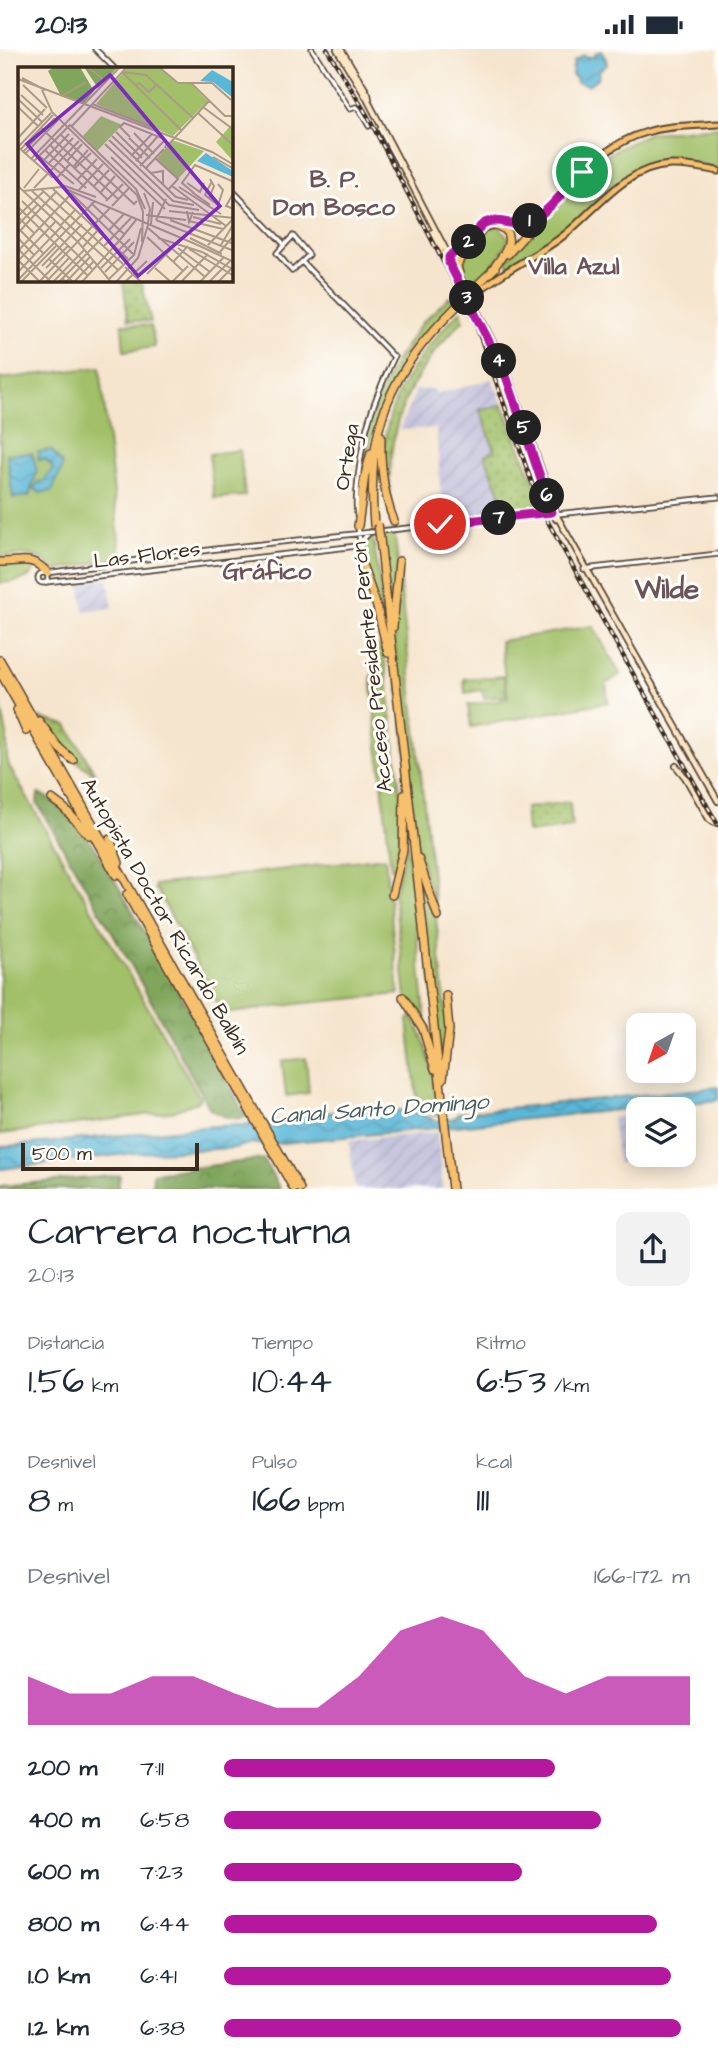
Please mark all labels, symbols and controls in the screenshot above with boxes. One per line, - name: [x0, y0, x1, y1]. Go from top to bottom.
- text: 20:13: [35, 7, 87, 43]
- inset map: [18, 67, 233, 282]
- pin: [552, 142, 612, 202]
- icon: arrive: [563, 153, 601, 191]
- district label: B. P. Don Bosco: [273, 163, 395, 225]
- pin: 1: [512, 203, 548, 239]
- text: 1: [528, 207, 531, 234]
- pin: 2: [452, 225, 486, 259]
- text: 2: [463, 228, 474, 255]
- district label: Villa Azul: [527, 250, 620, 284]
- pin: 3: [449, 281, 484, 315]
- text: 3: [462, 284, 471, 311]
- pin: 4: [482, 343, 516, 379]
- text: 4: [492, 347, 505, 374]
- pin: 5: [506, 411, 542, 445]
- text: 5: [517, 414, 530, 441]
- street label: Ortega: [327, 421, 369, 493]
- pin: 6: [530, 479, 564, 513]
- text: 6: [541, 482, 552, 509]
- pin: [410, 494, 470, 554]
- pin: 7: [482, 501, 516, 535]
- text: 7: [493, 504, 504, 531]
- icon: check: [421, 505, 459, 543]
- street label: Las Flores: [92, 534, 202, 576]
- street label: Acceso Presidente Perón: [344, 540, 400, 794]
- district label: Gráfico: [223, 555, 312, 589]
- district label: Wilde: [634, 570, 699, 609]
- street label: Autopista Doctor Ricardo Balbín: [73, 772, 256, 1060]
- north arrow: [626, 1013, 696, 1083]
- map controls: [626, 1013, 696, 1167]
- water label: Canal Santo Domingo: [269, 1085, 491, 1134]
- button: layers: [626, 1097, 696, 1167]
- scale bar: [21, 1140, 200, 1172]
- text: 500 m: [32, 1141, 92, 1168]
- text: Carrera nocturna: [28, 1207, 351, 1259]
- button: share: [616, 1212, 690, 1286]
- text: 20:13: [28, 1259, 74, 1291]
- text: Distancia: [28, 1330, 104, 1357]
- text: Tiempo: [252, 1330, 313, 1357]
- text: Ritmo: [476, 1330, 526, 1357]
- text: 1.56: [28, 1357, 84, 1406]
- text: 10:44: [252, 1357, 332, 1406]
- text: 6:53: [476, 1357, 546, 1406]
- text: km: [84, 1373, 118, 1400]
- text: /km: [546, 1373, 589, 1400]
- text: Desnivel: [28, 1449, 96, 1476]
- text: Pulso: [252, 1449, 297, 1476]
- text: kcal: [476, 1449, 512, 1476]
- text: 8: [28, 1476, 51, 1525]
- text: 166: [252, 1476, 300, 1525]
- text: 111: [476, 1476, 489, 1525]
- text: m: [51, 1492, 73, 1519]
- text: bpm: [300, 1492, 344, 1519]
- text: Desnivel: [28, 1560, 110, 1592]
- text: 166–172 m: [594, 1560, 690, 1592]
- text: 200 m: [28, 1752, 97, 1784]
- text: 7:11: [140, 1752, 164, 1784]
- text: 400 m: [28, 1804, 100, 1836]
- text: 6:58: [140, 1804, 189, 1836]
- text: 600 m: [28, 1856, 99, 1888]
- text: 7:23: [140, 1856, 183, 1888]
- text: 800 m: [28, 1908, 99, 1940]
- text: 6:44: [140, 1908, 190, 1940]
- text: 1.0 km: [28, 1960, 90, 1992]
- text: 6:41: [140, 1960, 177, 1992]
- text: 1.2 km: [28, 2012, 89, 2044]
- text: 6:38: [140, 2012, 185, 2044]

